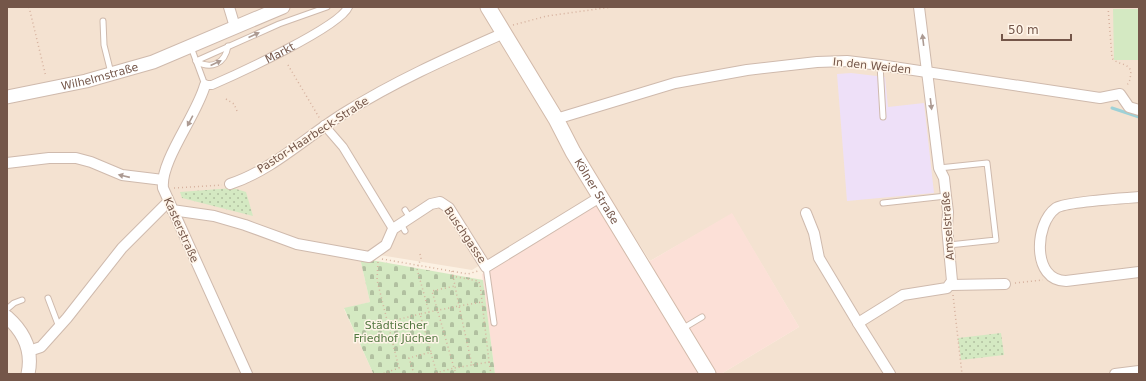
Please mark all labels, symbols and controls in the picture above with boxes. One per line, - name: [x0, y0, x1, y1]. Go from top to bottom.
- scale bar: [1002, 16, 1071, 42]
- text: 50 m: [1008, 23, 1039, 37]
- one-way arrow: [248, 32, 259, 38]
- one-way arrow: [920, 34, 926, 46]
- street label: Markt: [263, 39, 297, 66]
- street label: In den Weiden: [832, 55, 912, 77]
- street label: Wilhelmstraße: [60, 60, 140, 92]
- one-way arrow: [210, 60, 222, 66]
- street label: Pastor-Haarbeck-Straße: [255, 94, 371, 176]
- one-way arrow: [928, 98, 934, 110]
- one-way arrow: [187, 115, 193, 126]
- street label: Kölner Straße: [572, 156, 622, 227]
- one-way arrow: [118, 172, 130, 178]
- street label: Amselstraße: [939, 191, 957, 261]
- street label: Kasterstraße: [161, 195, 201, 265]
- street label: Buschgasse: [441, 204, 489, 266]
- park label: Städtischer Friedhof Jüchen: [354, 319, 438, 345]

